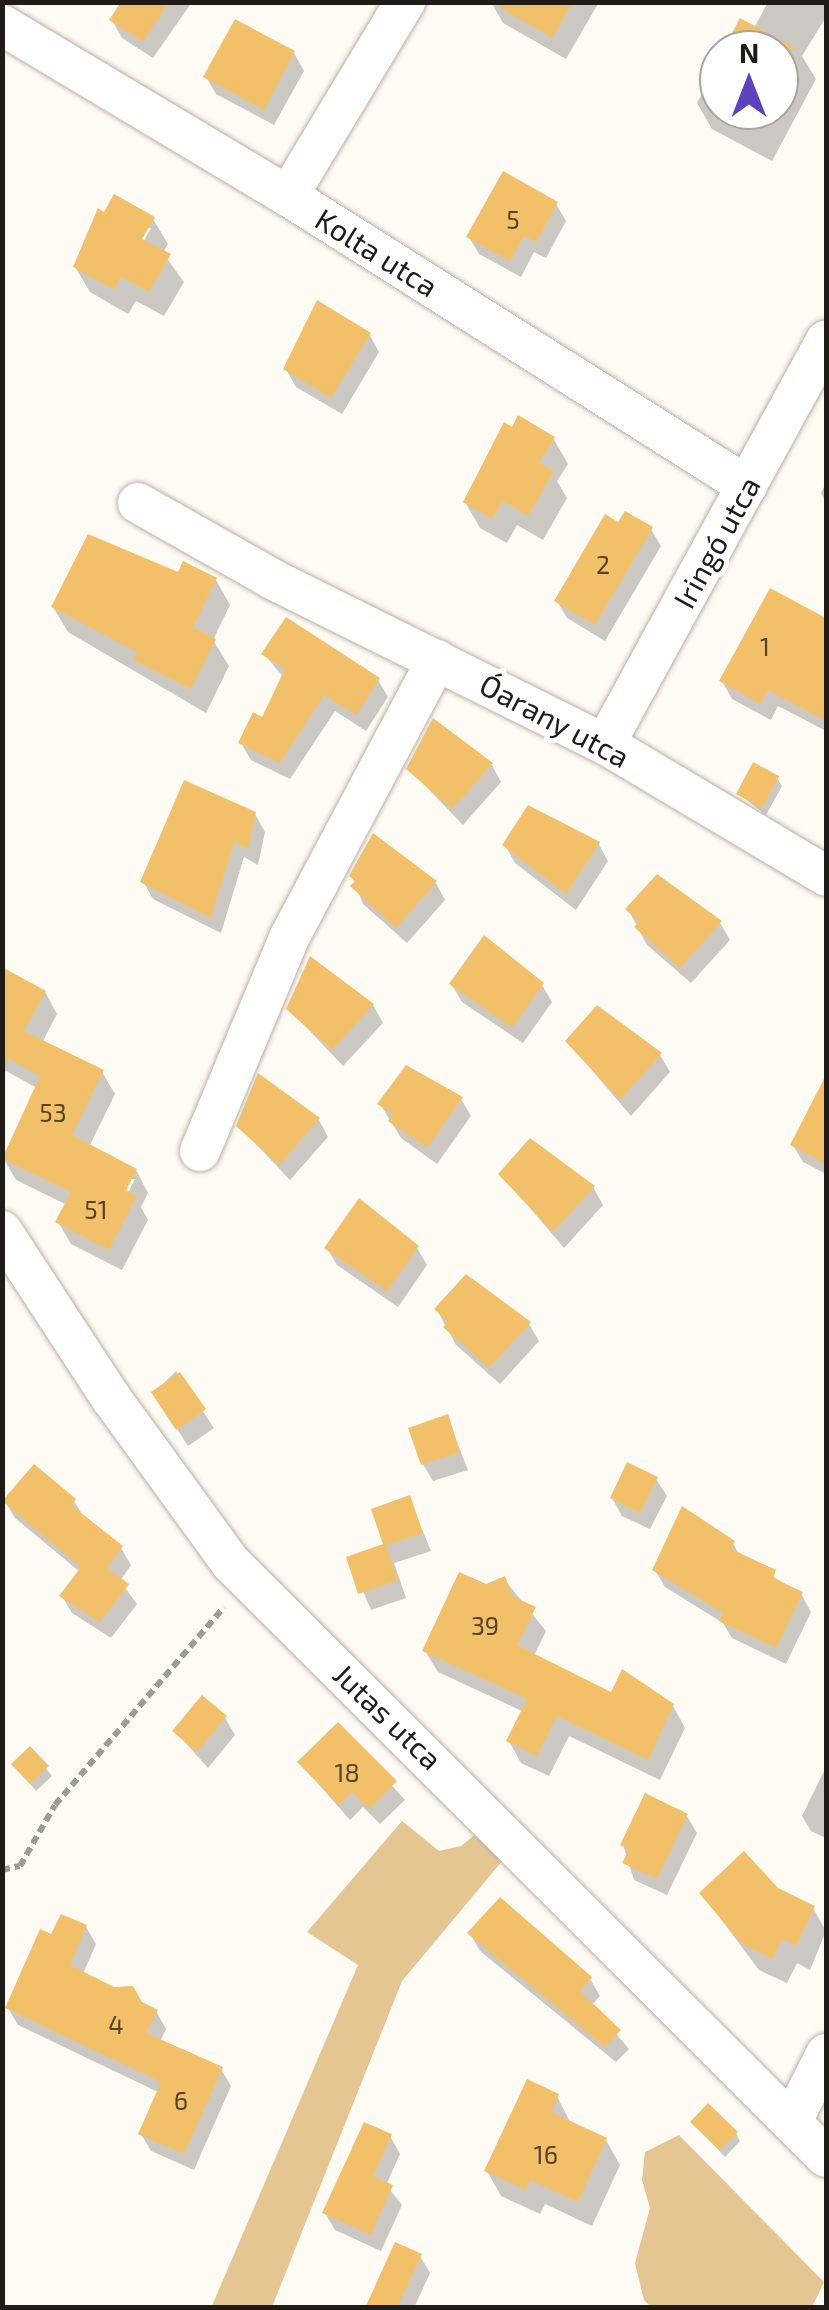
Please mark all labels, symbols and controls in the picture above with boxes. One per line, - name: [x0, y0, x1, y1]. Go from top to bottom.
- north arrow: [699, 30, 799, 130]
- text: N: [739, 35, 759, 69]
- street label: Kolta utca: [309, 200, 445, 304]
- house number: 5: [506, 204, 520, 234]
- street label: Iringó utca: [665, 470, 767, 614]
- house number: 2: [596, 549, 610, 579]
- house number: 1: [760, 631, 770, 661]
- street label: Óarany utca: [474, 665, 636, 775]
- house number: 53: [39, 1097, 67, 1127]
- house number: 51: [84, 1194, 108, 1224]
- house number: 39: [471, 1610, 499, 1640]
- street label: Jutas utca: [326, 1656, 450, 1776]
- house number: 18: [334, 1757, 360, 1787]
- house number: 4: [108, 2009, 124, 2039]
- house number: 6: [174, 2085, 188, 2115]
- house number: 16: [534, 2139, 558, 2169]

